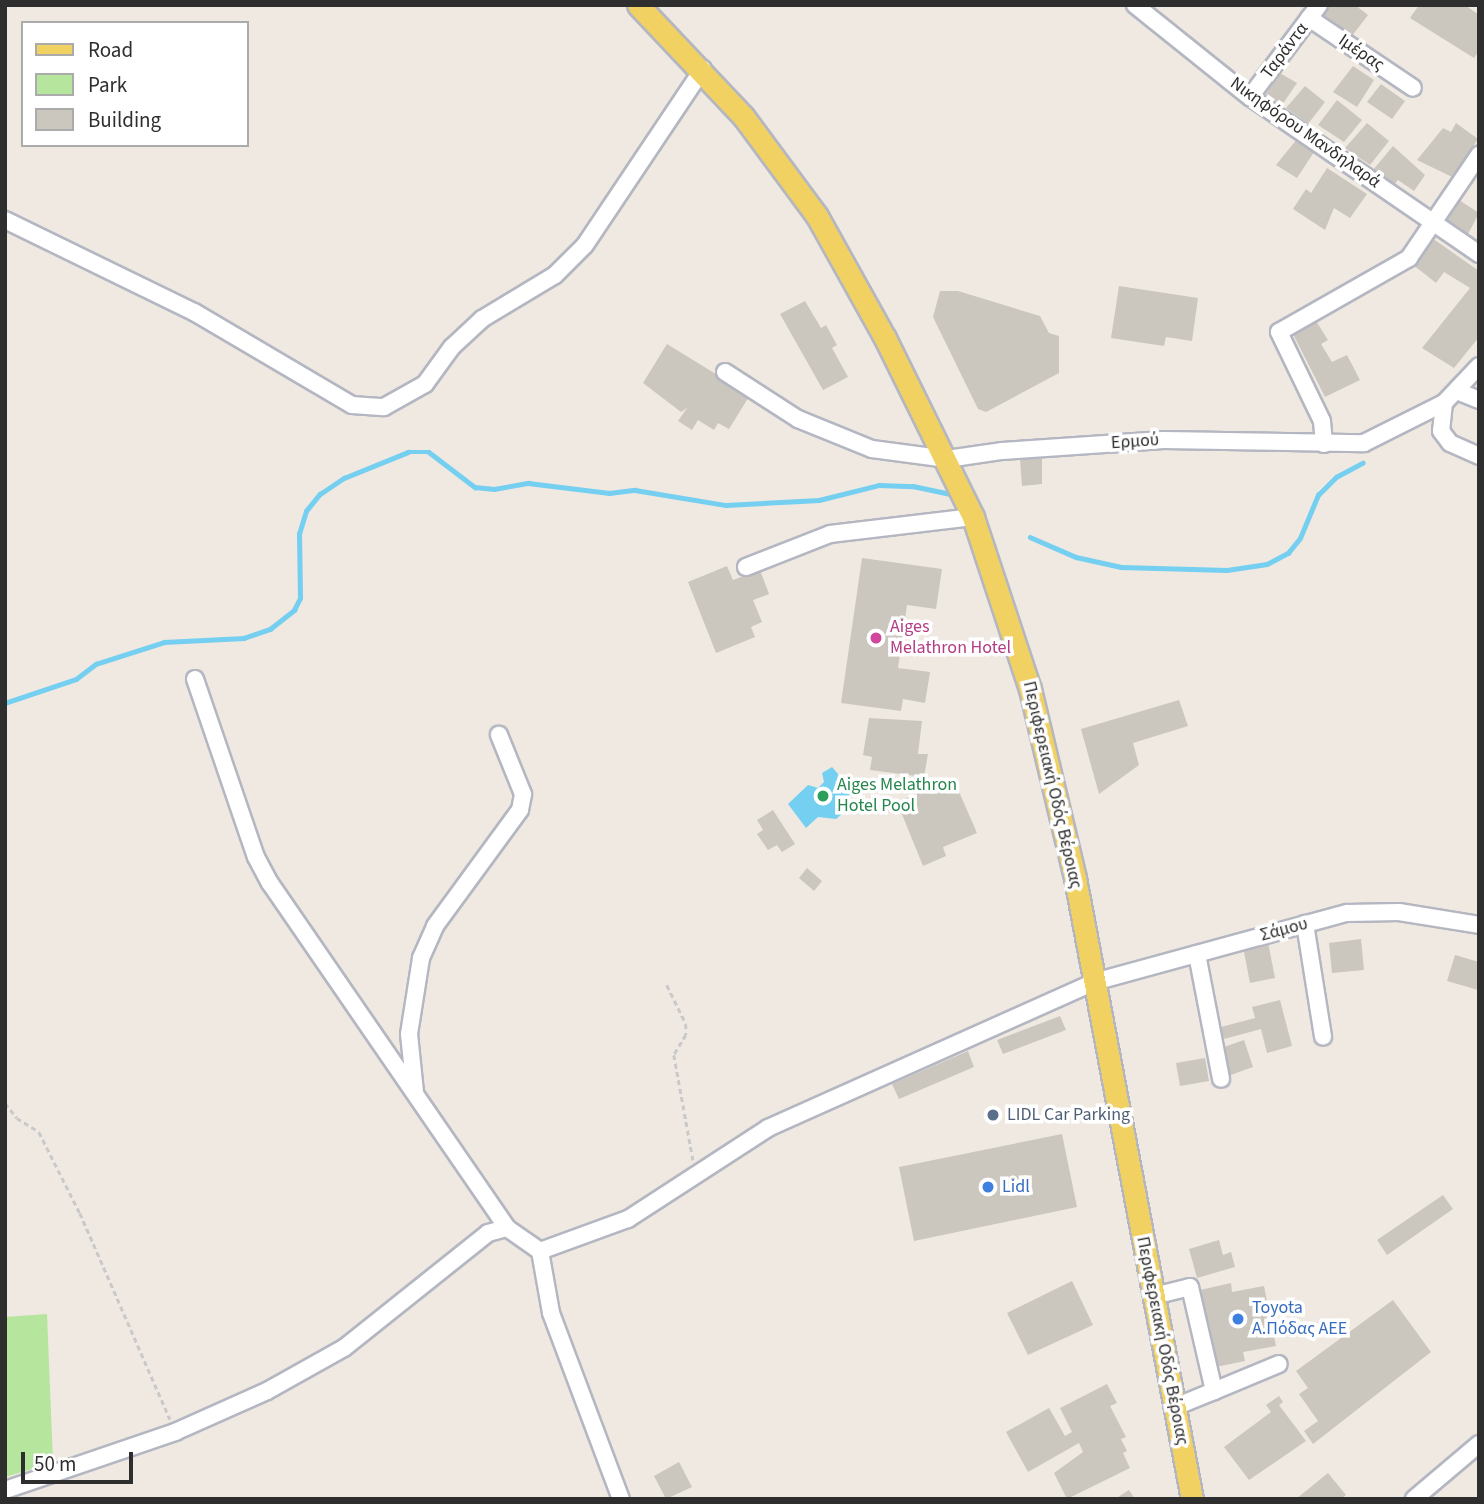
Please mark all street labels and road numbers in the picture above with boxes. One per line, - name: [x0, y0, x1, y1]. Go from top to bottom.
- street label: Ταράντα: [1257, 19, 1313, 83]
- street label: Ιμέρας: [1334, 30, 1388, 76]
- street label: Νικηφόρου Μανδηλαρά: [1226, 73, 1384, 193]
- street label: Ερμού: [1110, 430, 1160, 454]
- street label: Περιφερειακή Οδός Βέροιας: [1018, 679, 1086, 891]
- street label: Σάμου: [1258, 913, 1310, 947]
- street label: Περιφερειακή Οδός Βέροιας: [1131, 1235, 1193, 1447]

